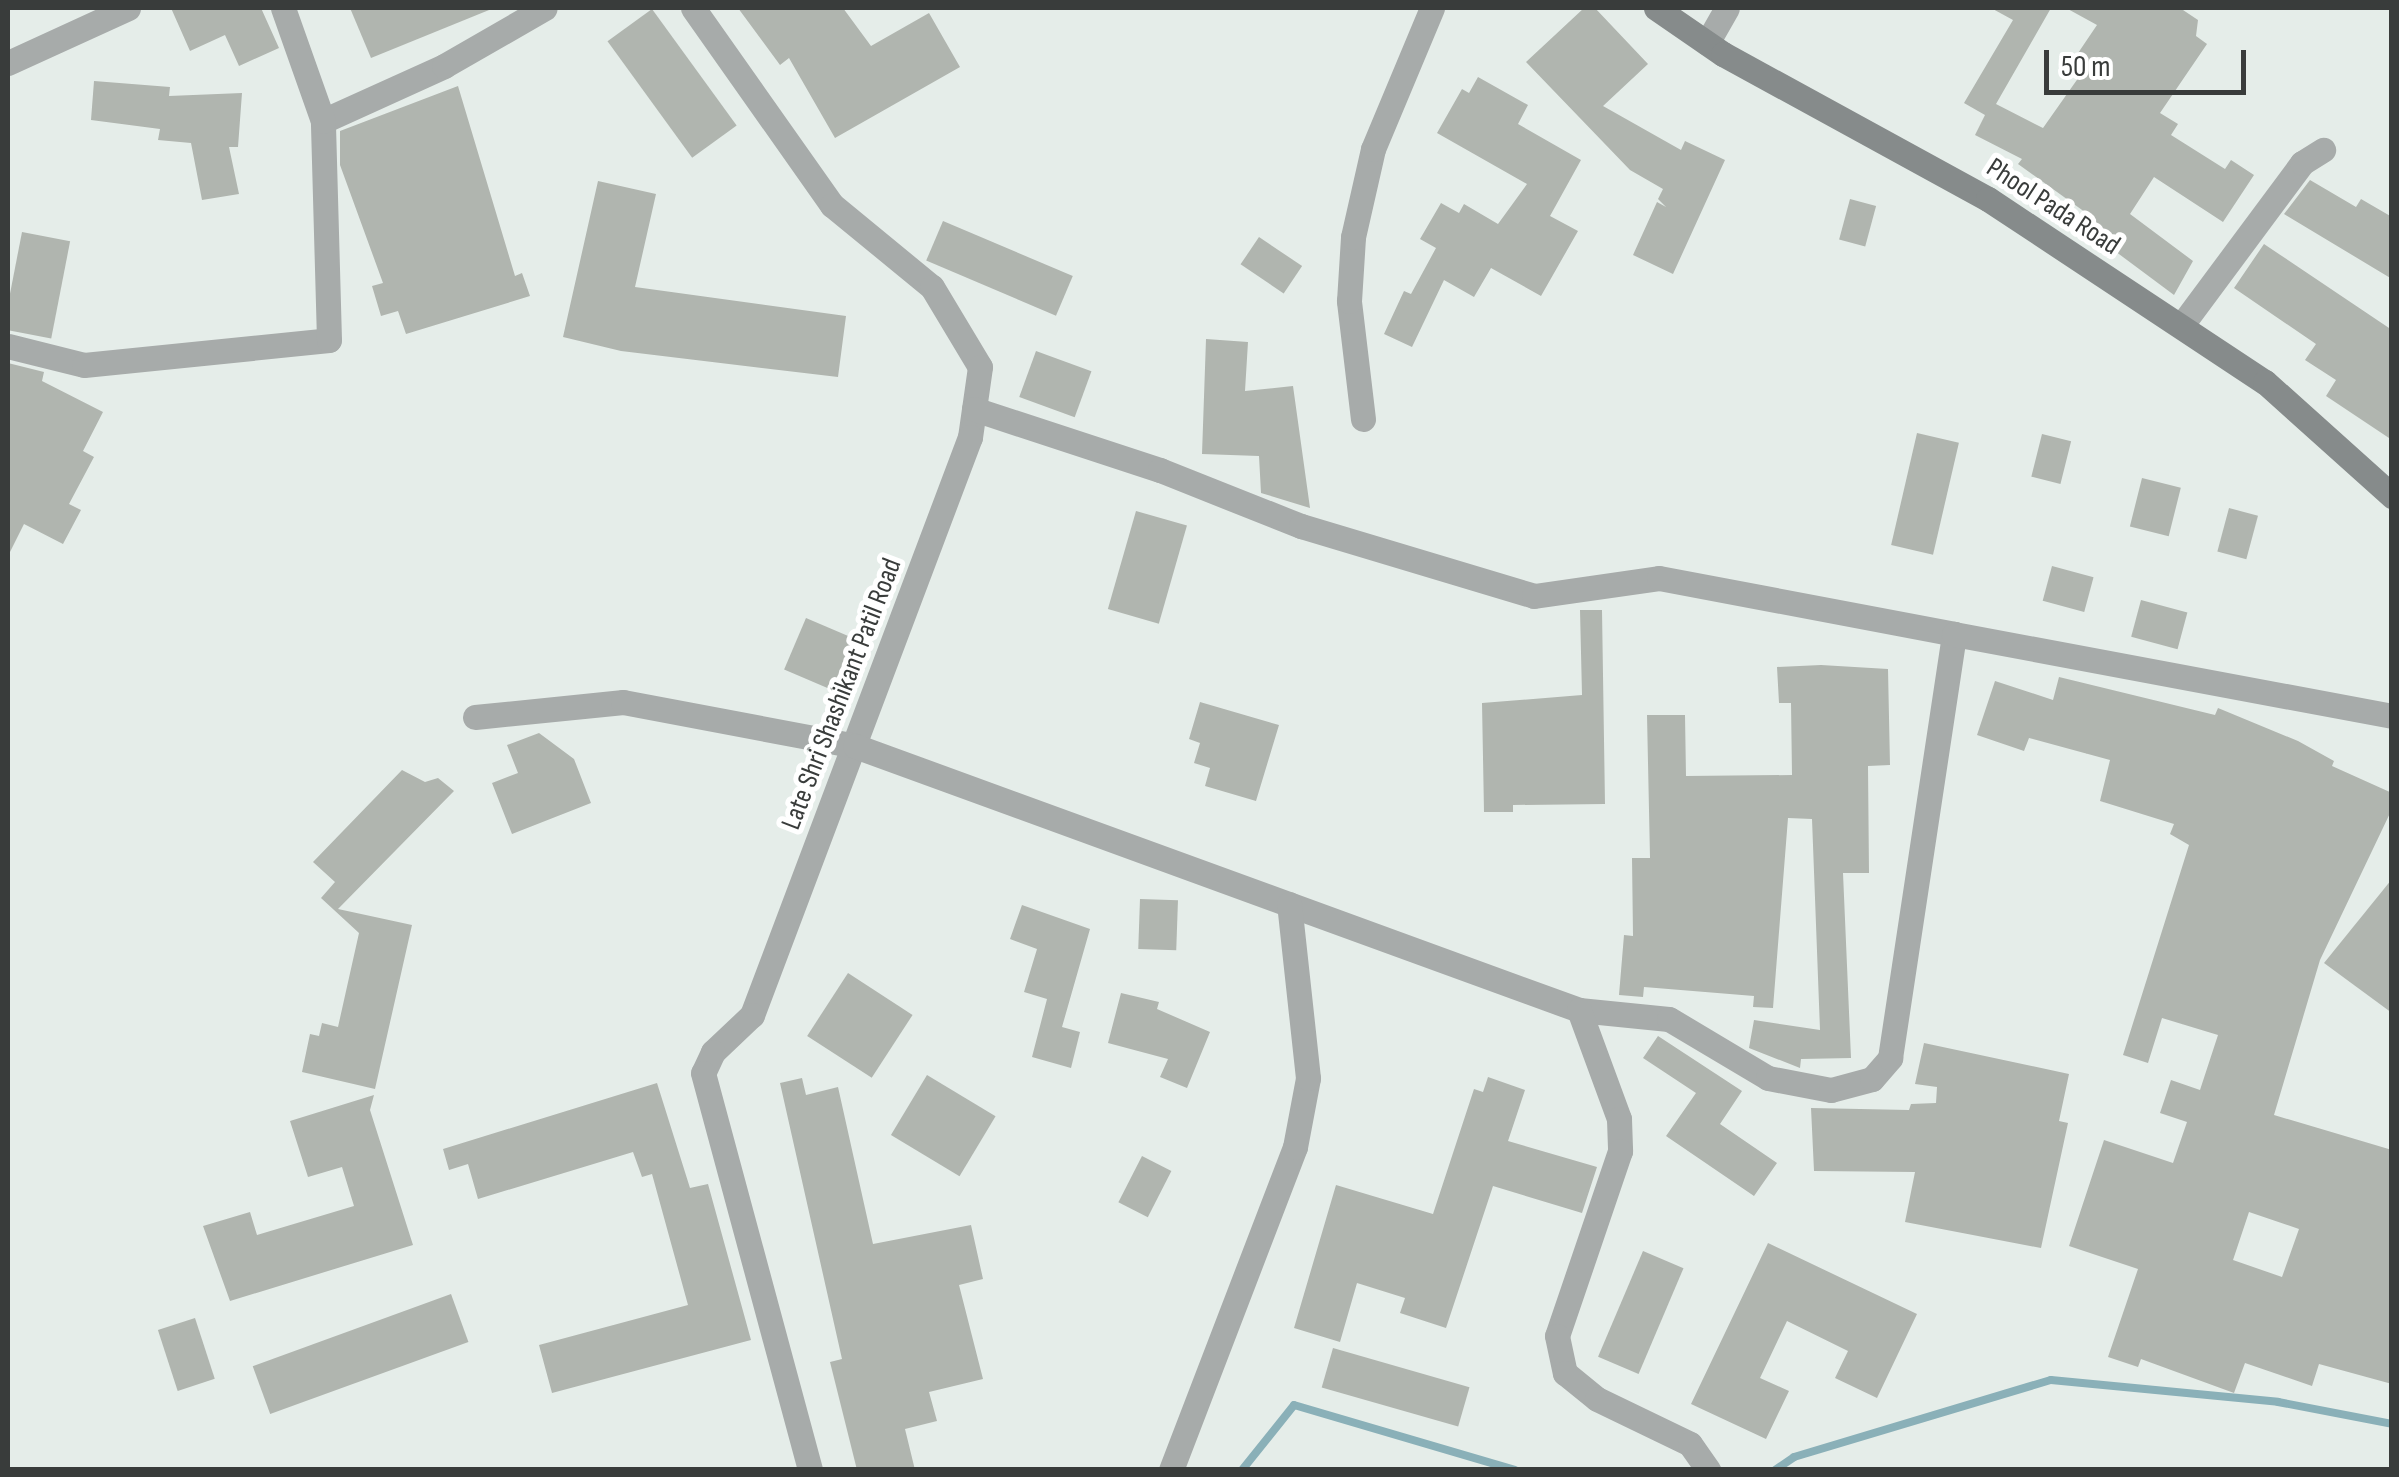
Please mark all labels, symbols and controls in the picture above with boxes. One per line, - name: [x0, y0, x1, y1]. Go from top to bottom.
- scale bar: [2049, 30, 2252, 92]
- text: 50 m: [2061, 49, 2110, 85]
- street label: Phool Pada Road: [1980, 151, 2126, 263]
- street label: Late Shri Shashikant Patil Road: [775, 554, 909, 834]

